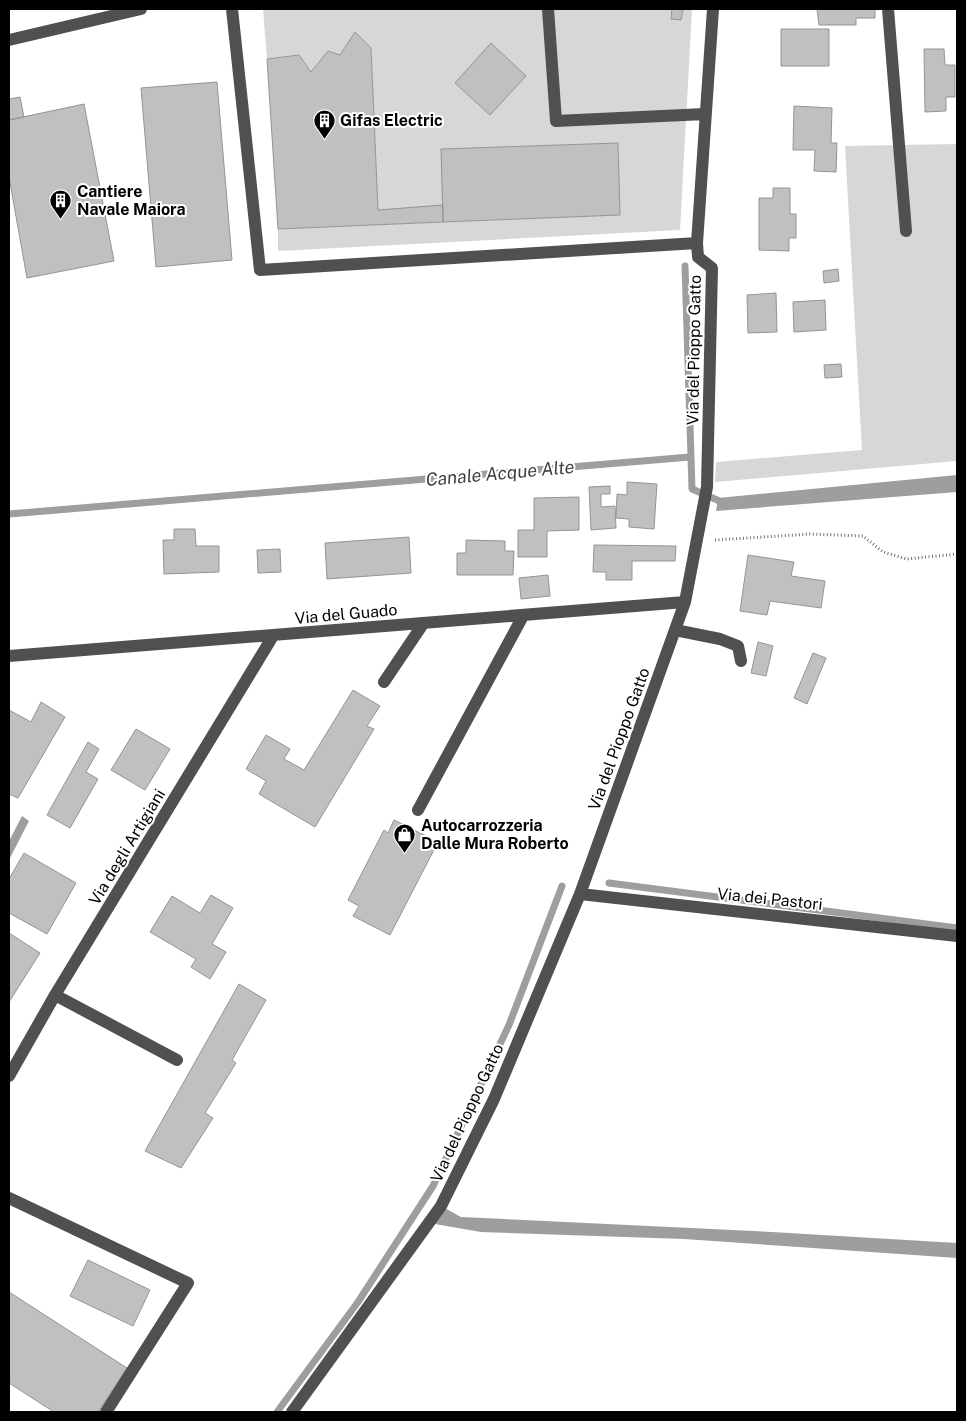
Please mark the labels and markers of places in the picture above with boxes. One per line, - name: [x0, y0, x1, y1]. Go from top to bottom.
- building icon: Gifas Electric: [312, 108, 336, 139]
- place label: Gifas Electric: [340, 111, 443, 130]
- place label: Cantiere Navale Maiora: [77, 182, 186, 219]
- building icon: Cantiere Navale Maiora: [49, 188, 73, 219]
- place label: Autocarrozzeria Dalle Mura Roberto: [421, 816, 569, 853]
- shop icon: Autocarrozzeria Dalle Mura Roberto: [393, 822, 417, 853]

